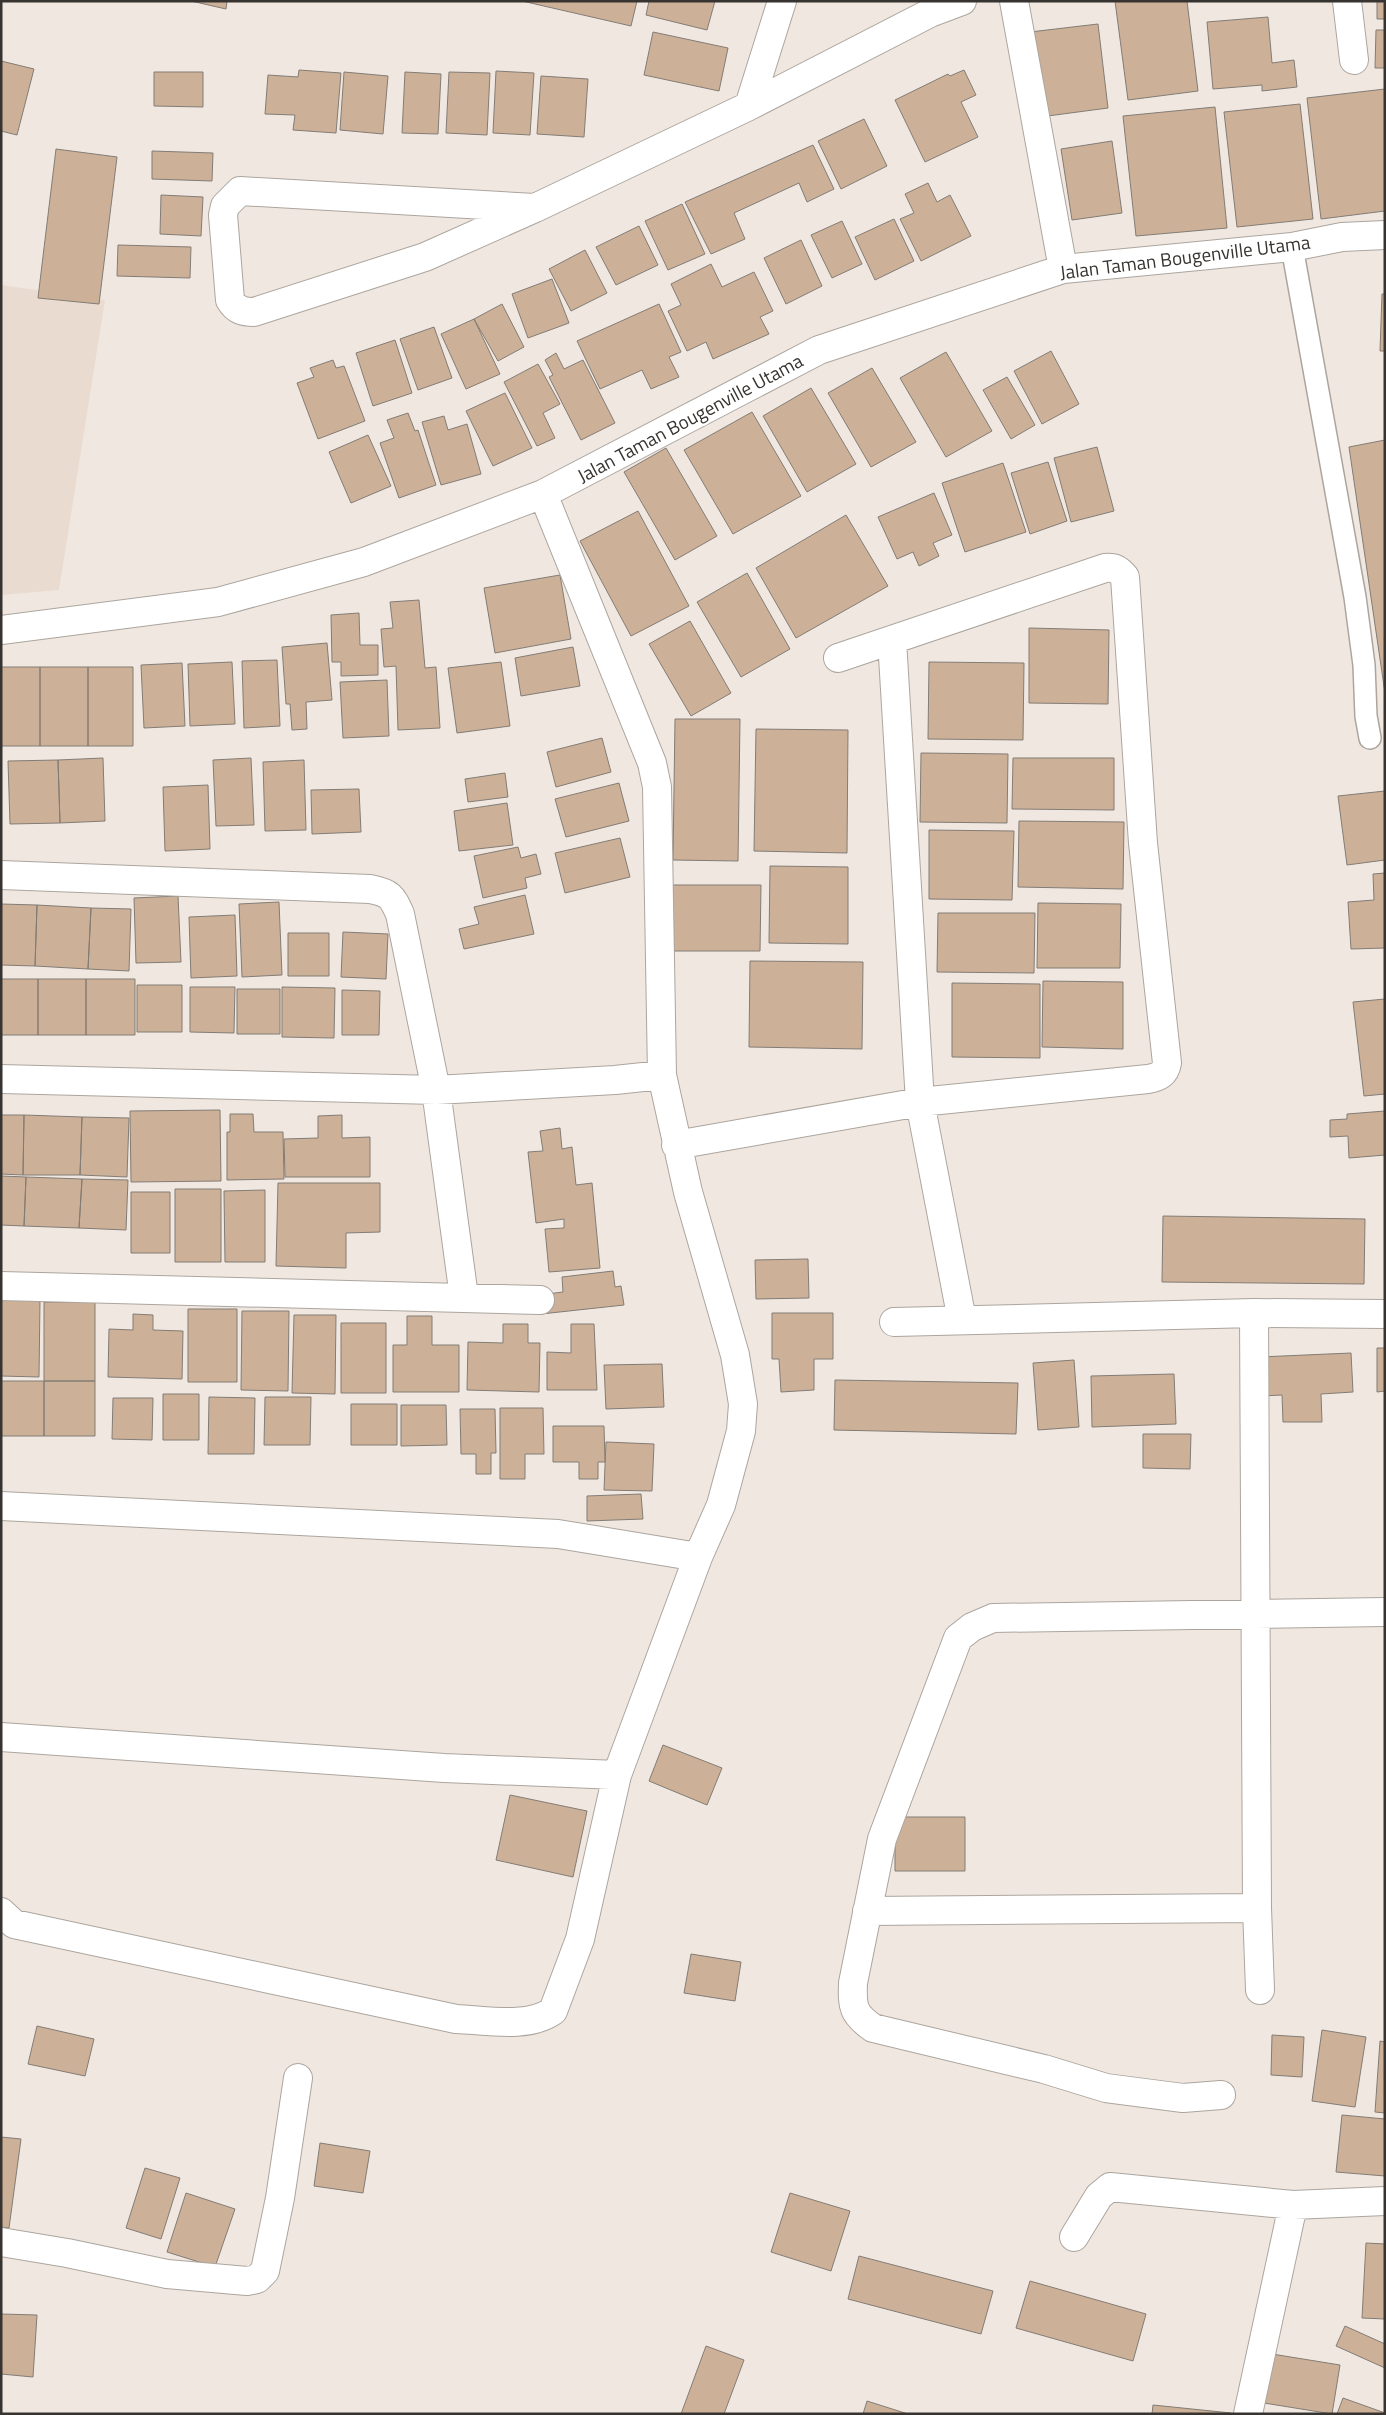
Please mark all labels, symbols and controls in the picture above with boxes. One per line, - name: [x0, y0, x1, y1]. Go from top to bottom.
- street label: Jalan Taman Bougenville Utama: [1058, 227, 1312, 286]
- street label: Jalan Taman Bougenville Utama: [572, 345, 808, 489]

